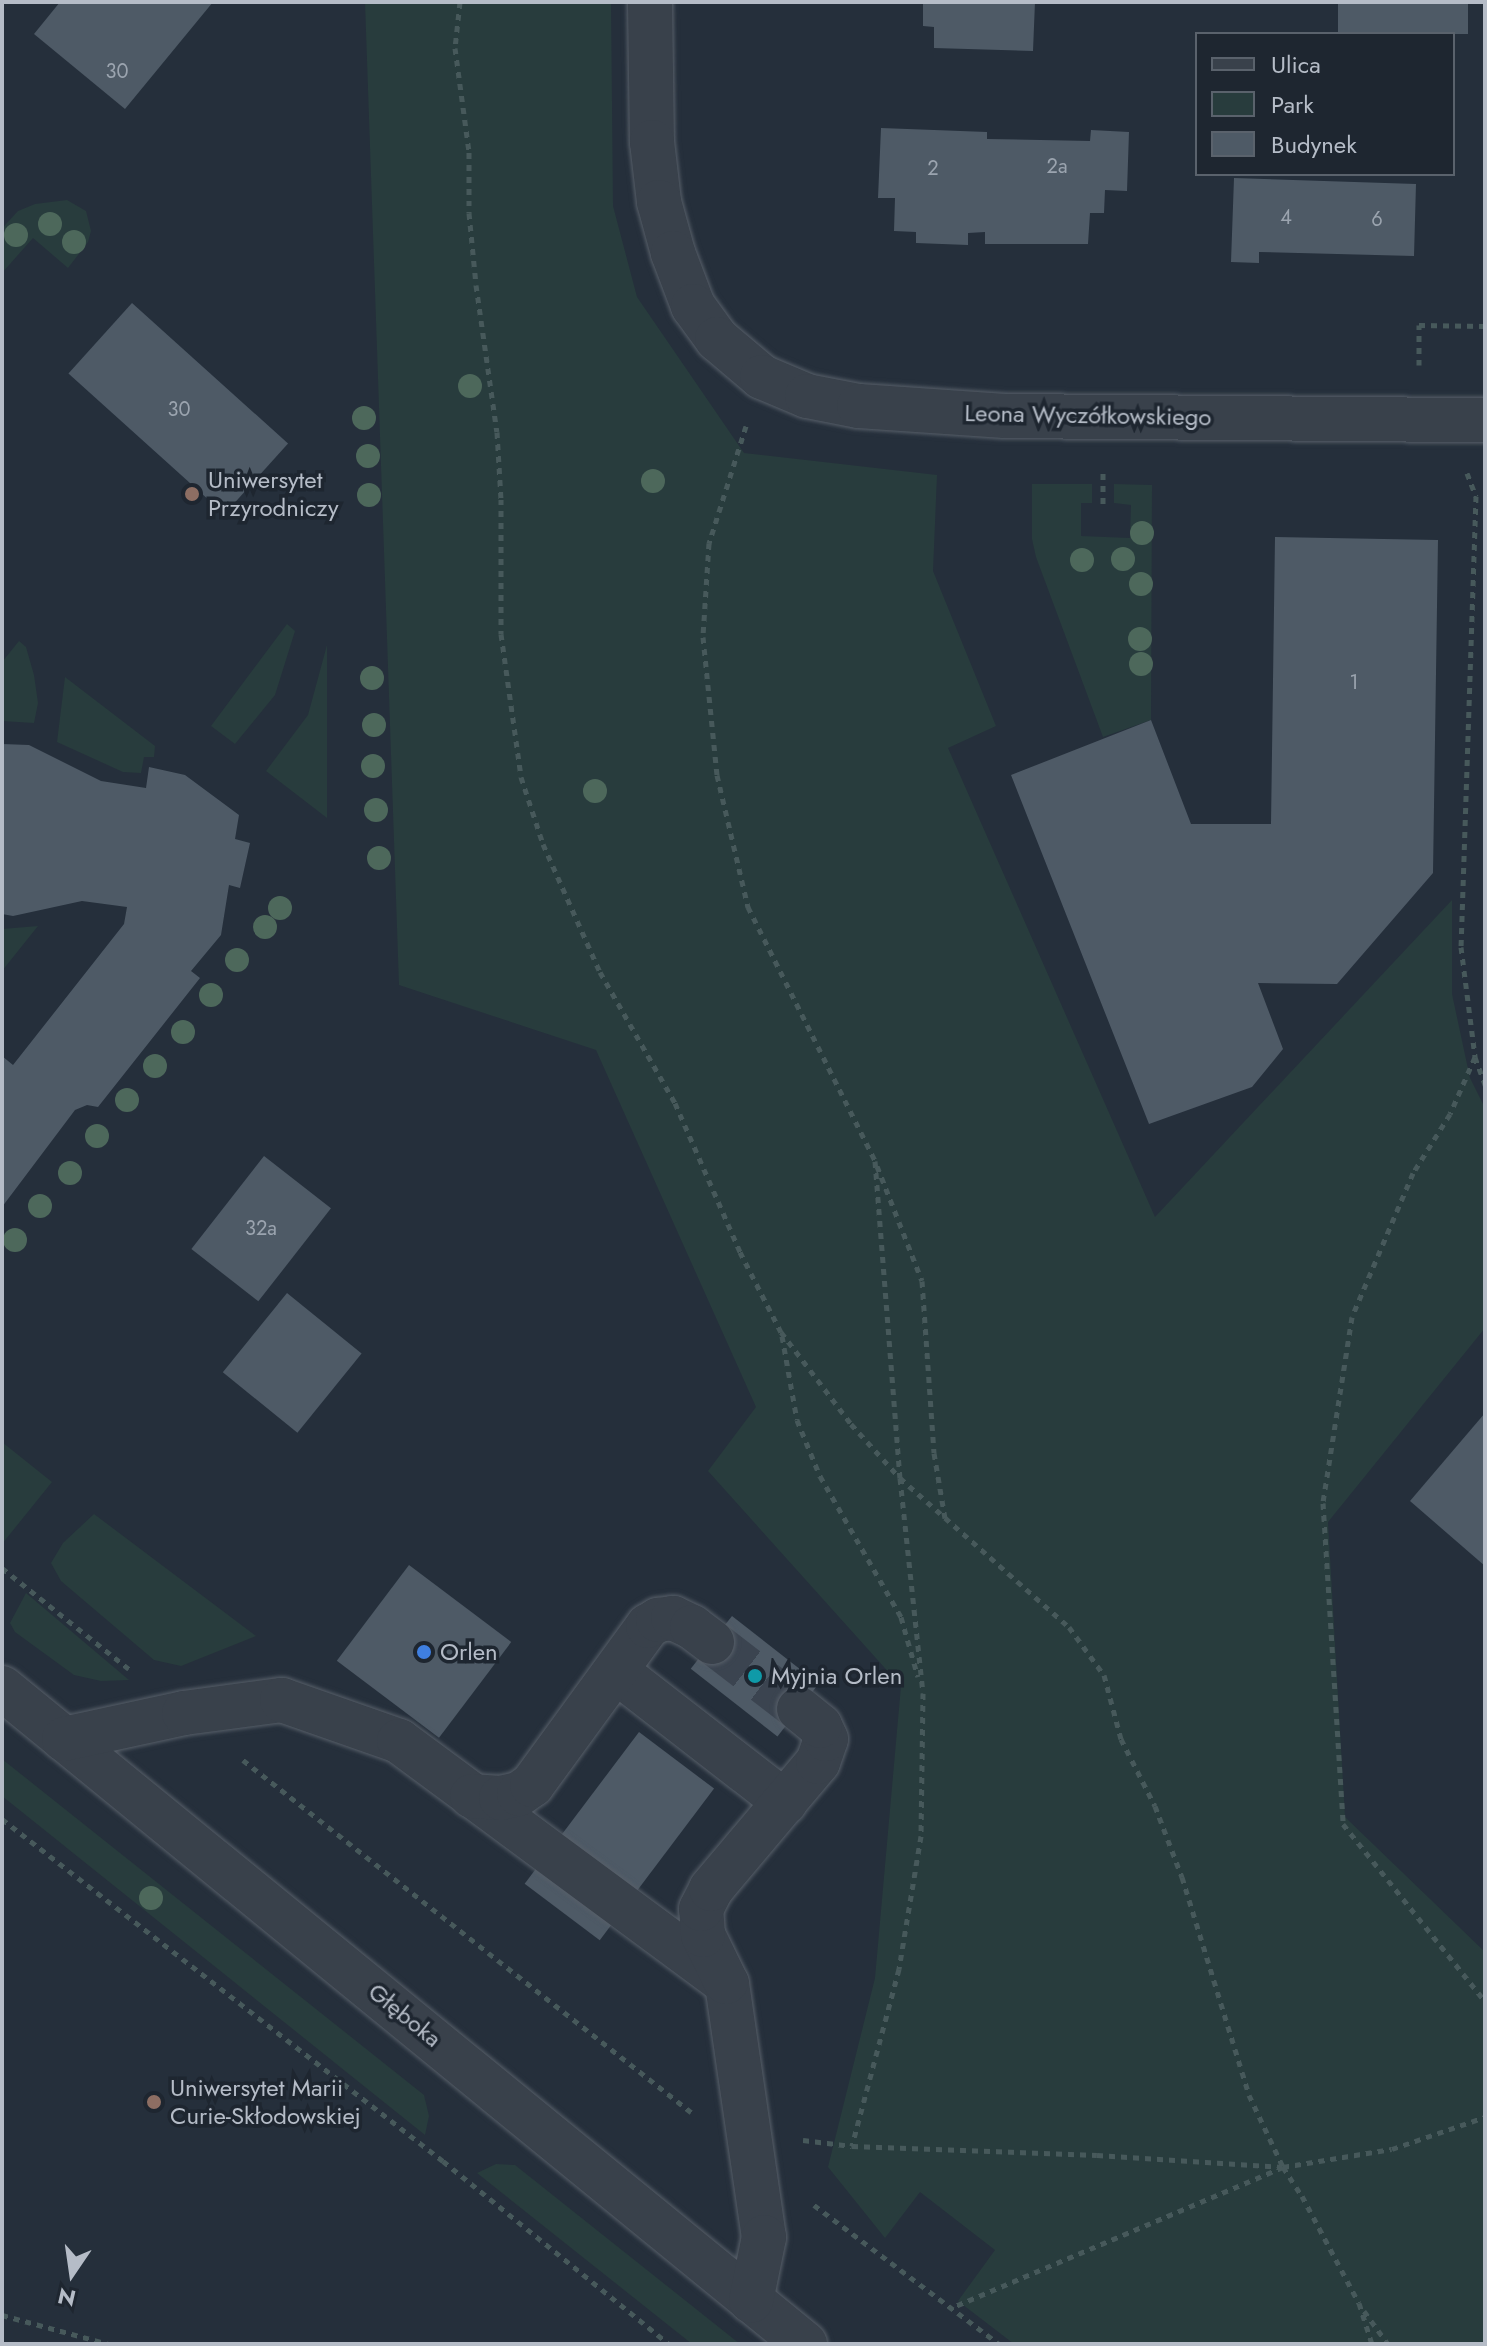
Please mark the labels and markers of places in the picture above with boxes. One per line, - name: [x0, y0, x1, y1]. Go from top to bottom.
- place label: Uniwersytet Przyrodniczy: [208, 466, 339, 522]
- marker: Uniwersytet Przyrodniczy: [183, 485, 201, 503]
- place label: Orlen: [440, 1638, 498, 1666]
- marker: Orlen: [415, 1643, 433, 1661]
- place label: Myjnia Orlen: [771, 1662, 902, 1690]
- marker: Myjnia Orlen: [746, 1667, 764, 1685]
- place label: Uniwersytet Marii Curie-Skłodowskiej: [170, 2074, 361, 2130]
- marker: Uniwersytet Marii Curie-Skłodowskiej: [145, 2093, 163, 2111]

